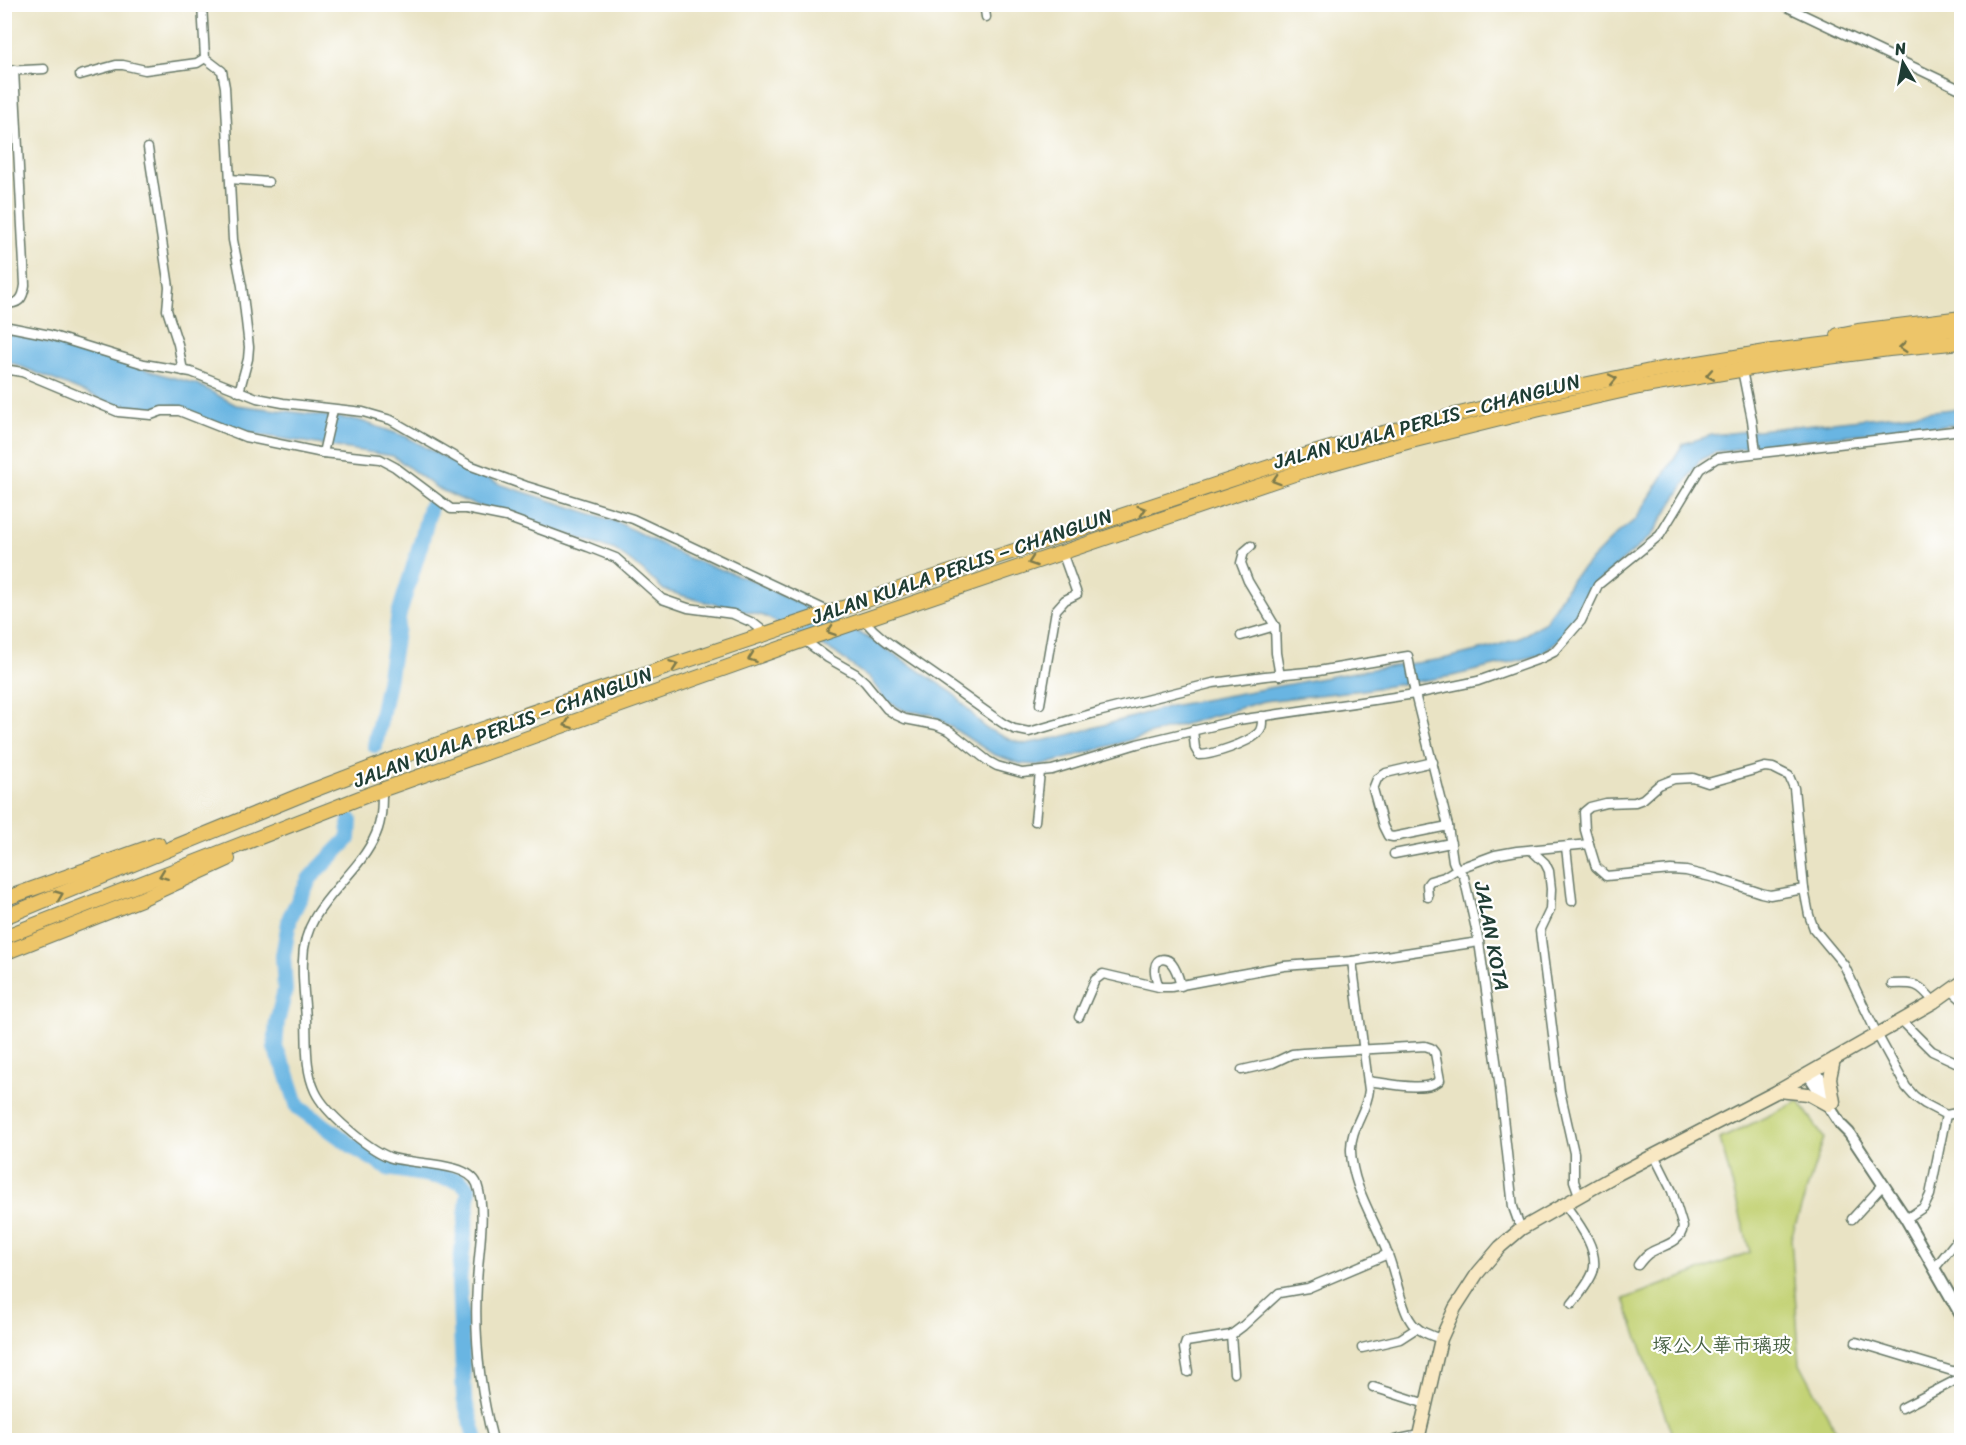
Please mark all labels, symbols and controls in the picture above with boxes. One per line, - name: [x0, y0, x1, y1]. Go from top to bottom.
- north arrow: [1873, 33, 1933, 93]
- text: N: [1892, 33, 1909, 64]
- one-way arrow: [1899, 340, 1908, 353]
- street label: JALAN KUALA PERLIS – CHANGLUN: [1269, 364, 1584, 480]
- one-way arrow: [1706, 369, 1715, 381]
- one-way arrow: [1607, 373, 1617, 386]
- one-way arrow: [1271, 473, 1282, 485]
- street label: JALAN KUALA PERLIS – CHANGLUN: [806, 498, 1117, 635]
- one-way arrow: [1136, 504, 1147, 517]
- one-way arrow: [1027, 555, 1038, 568]
- one-way arrow: [826, 623, 837, 636]
- one-way arrow: [747, 651, 757, 664]
- street label: JALAN KUALA PERLIS – CHANGLUN: [348, 657, 658, 798]
- one-way arrow: [668, 659, 679, 672]
- one-way arrow: [563, 716, 574, 729]
- one-way arrow: [158, 868, 169, 880]
- street label: JALAN KOTA: [1464, 878, 1519, 994]
- one-way arrow: [52, 890, 63, 902]
- park label: 塚公人華市璃玻: [1652, 1328, 1792, 1363]

